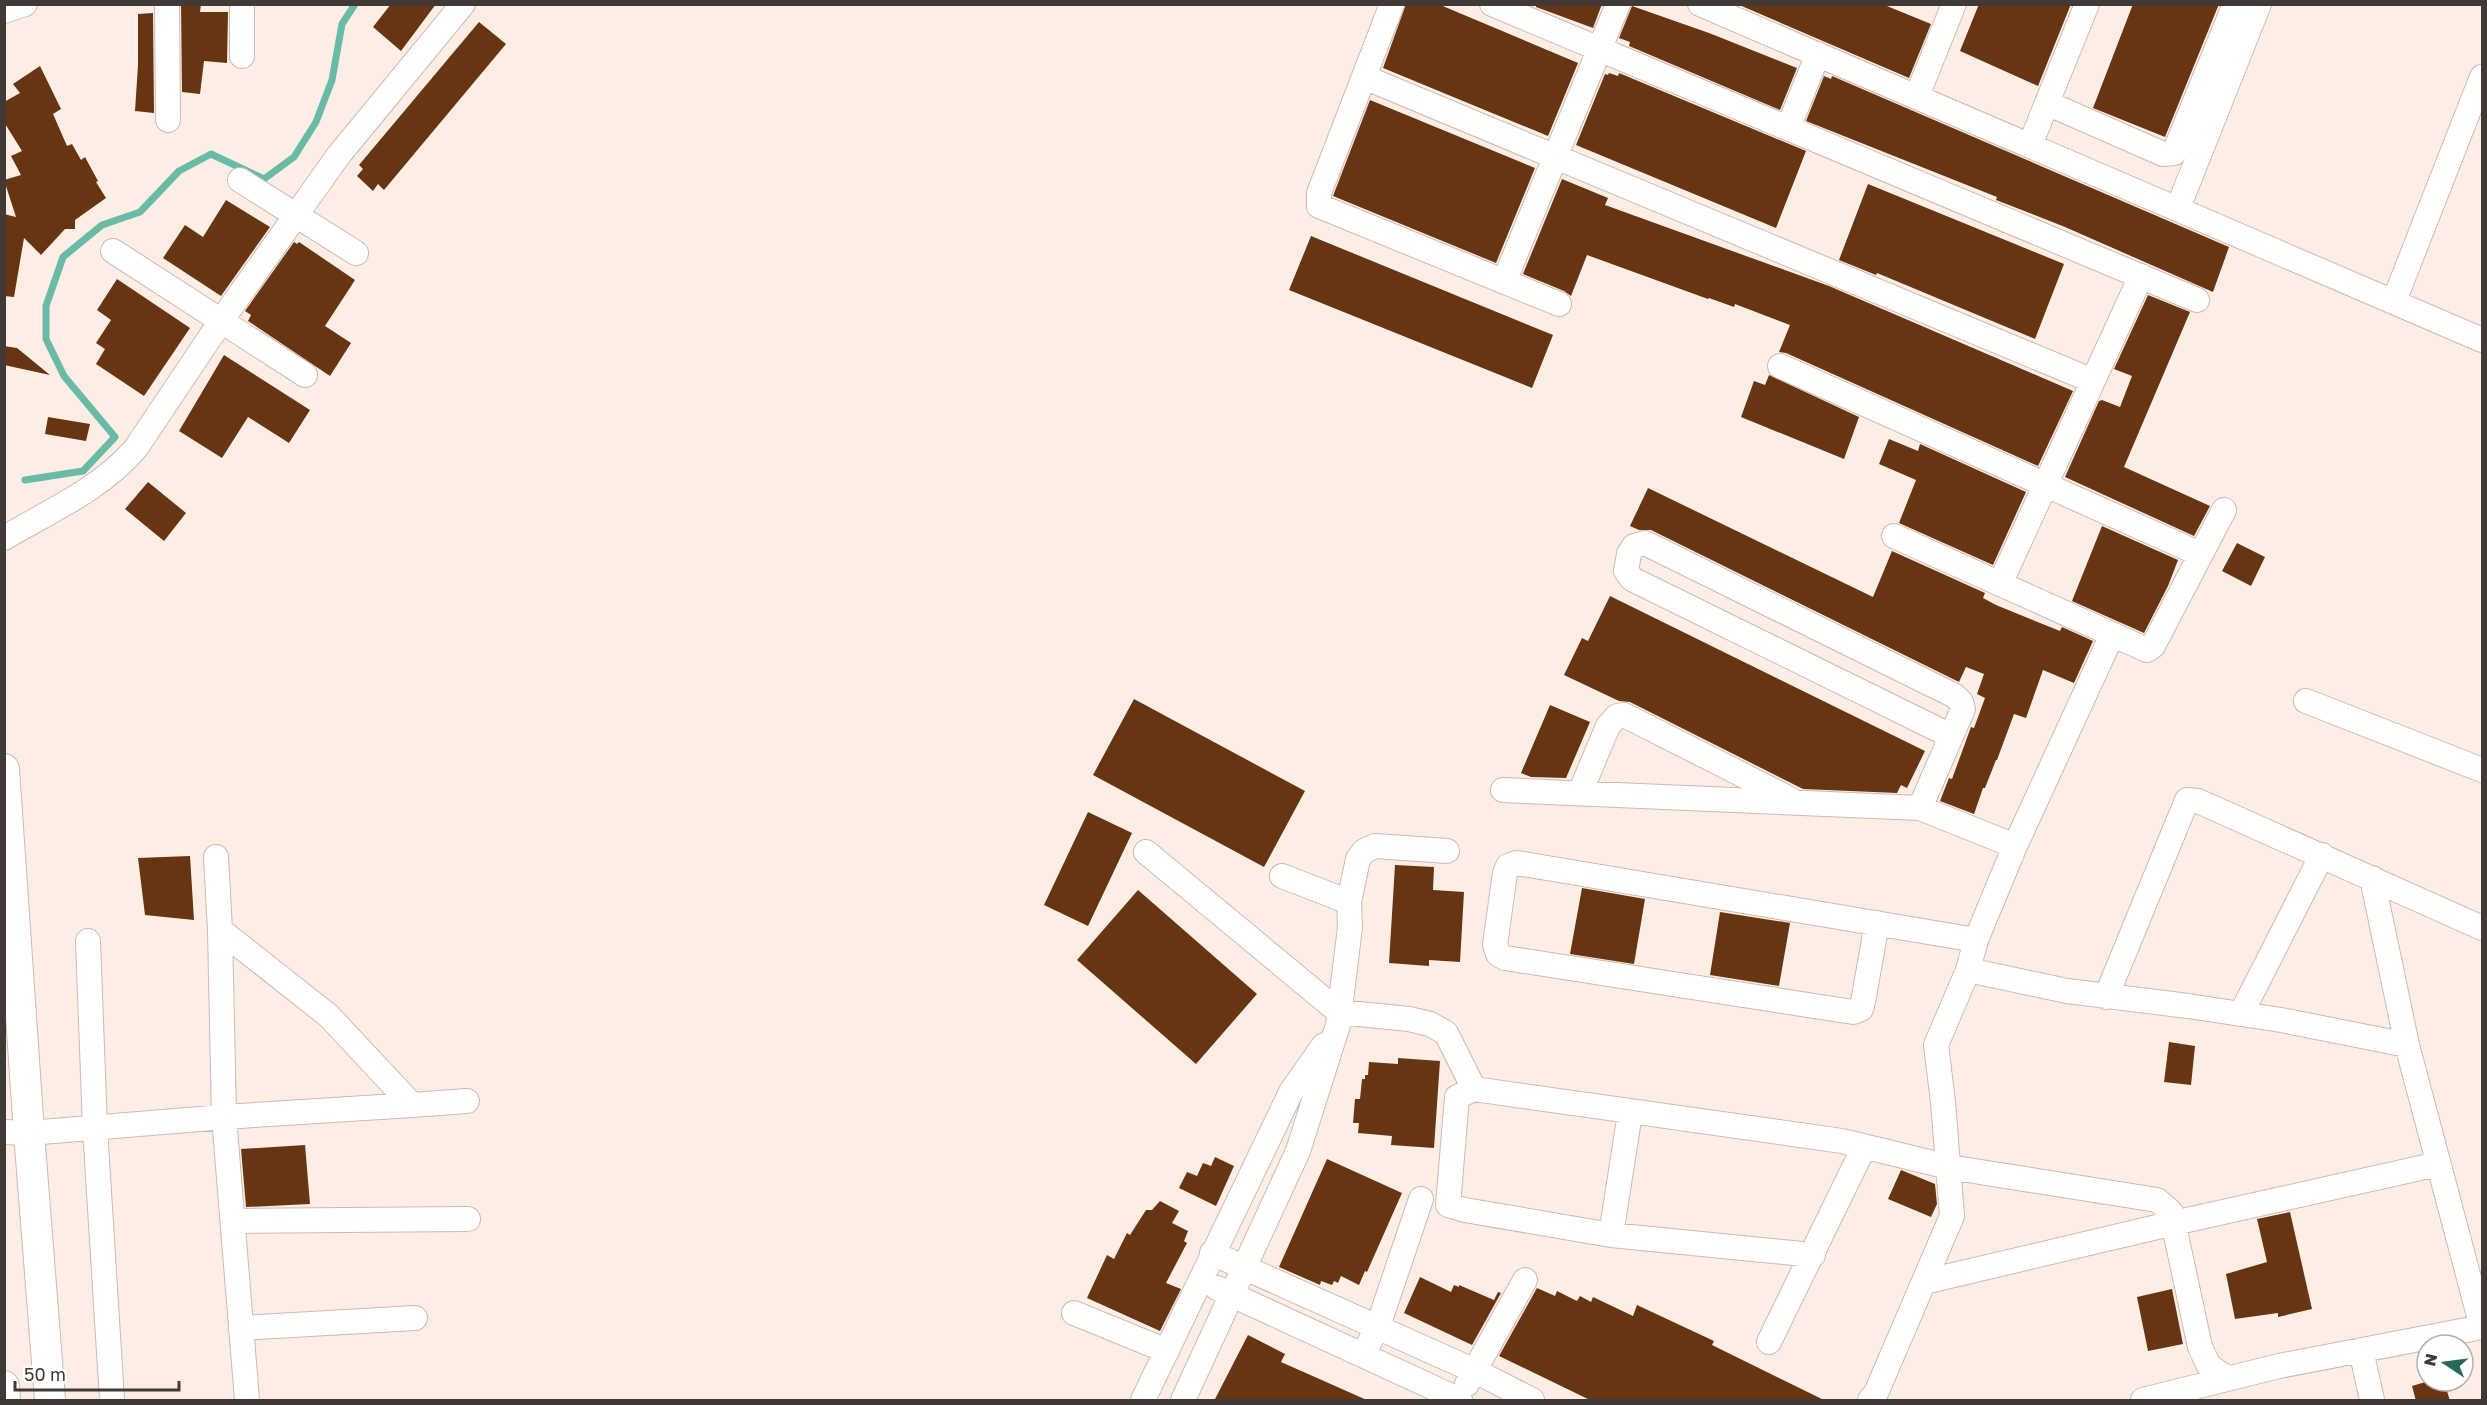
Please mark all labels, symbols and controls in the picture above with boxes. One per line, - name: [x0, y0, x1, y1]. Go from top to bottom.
- north arrow: [2415, 1333, 2475, 1393]
- text: N: [2419, 1351, 2441, 1368]
- scale bar: [15, 1354, 178, 1392]
- text: 50 m: [24, 1363, 66, 1385]

